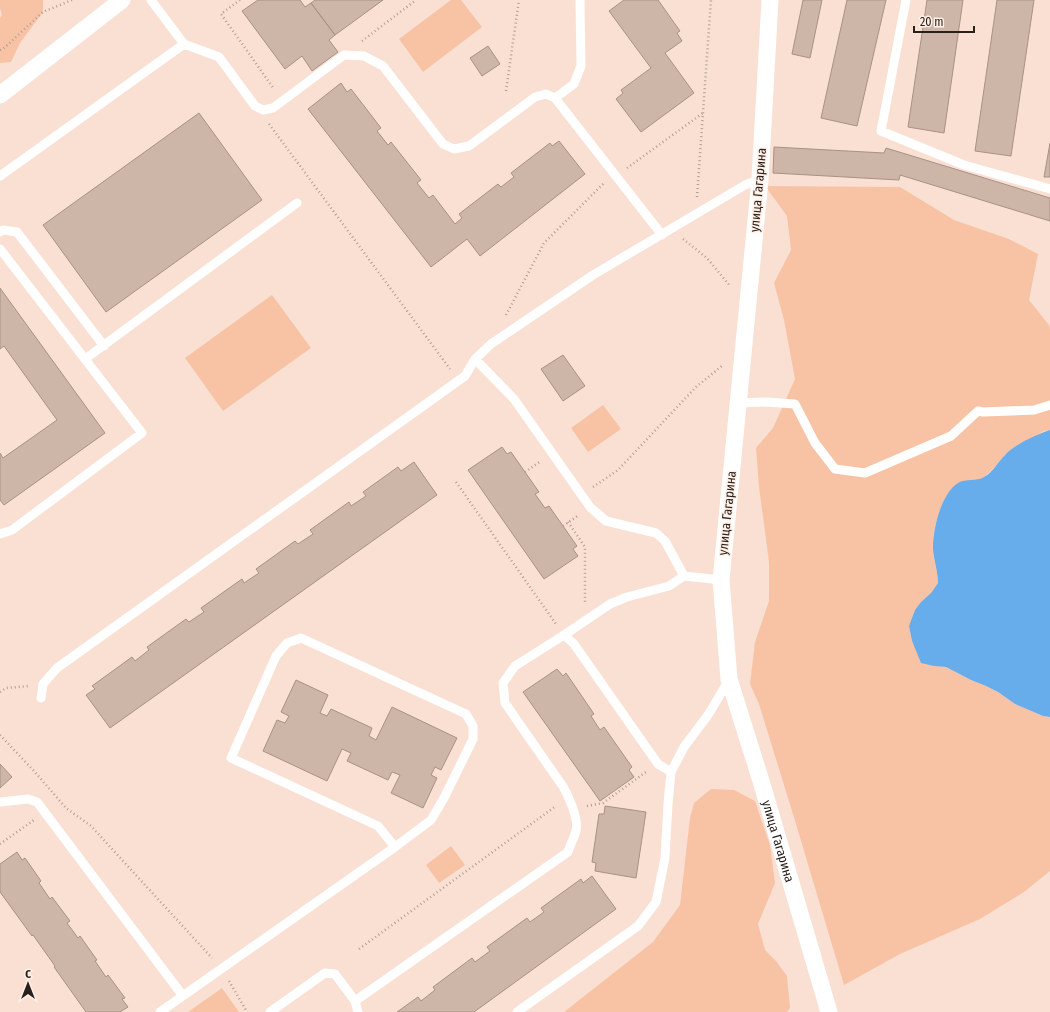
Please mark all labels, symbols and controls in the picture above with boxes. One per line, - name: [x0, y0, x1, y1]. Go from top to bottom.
- scale bar: [914, 8, 974, 34]
- text: 20 m: [920, 15, 944, 29]
- street label: улица Гагарина: [747, 147, 769, 233]
- street label: улица Гагарина: [715, 470, 739, 556]
- street label: улица Гагарина: [760, 798, 798, 884]
- north arrow: [8, 964, 48, 1004]
- text: С: [25, 968, 31, 981]

